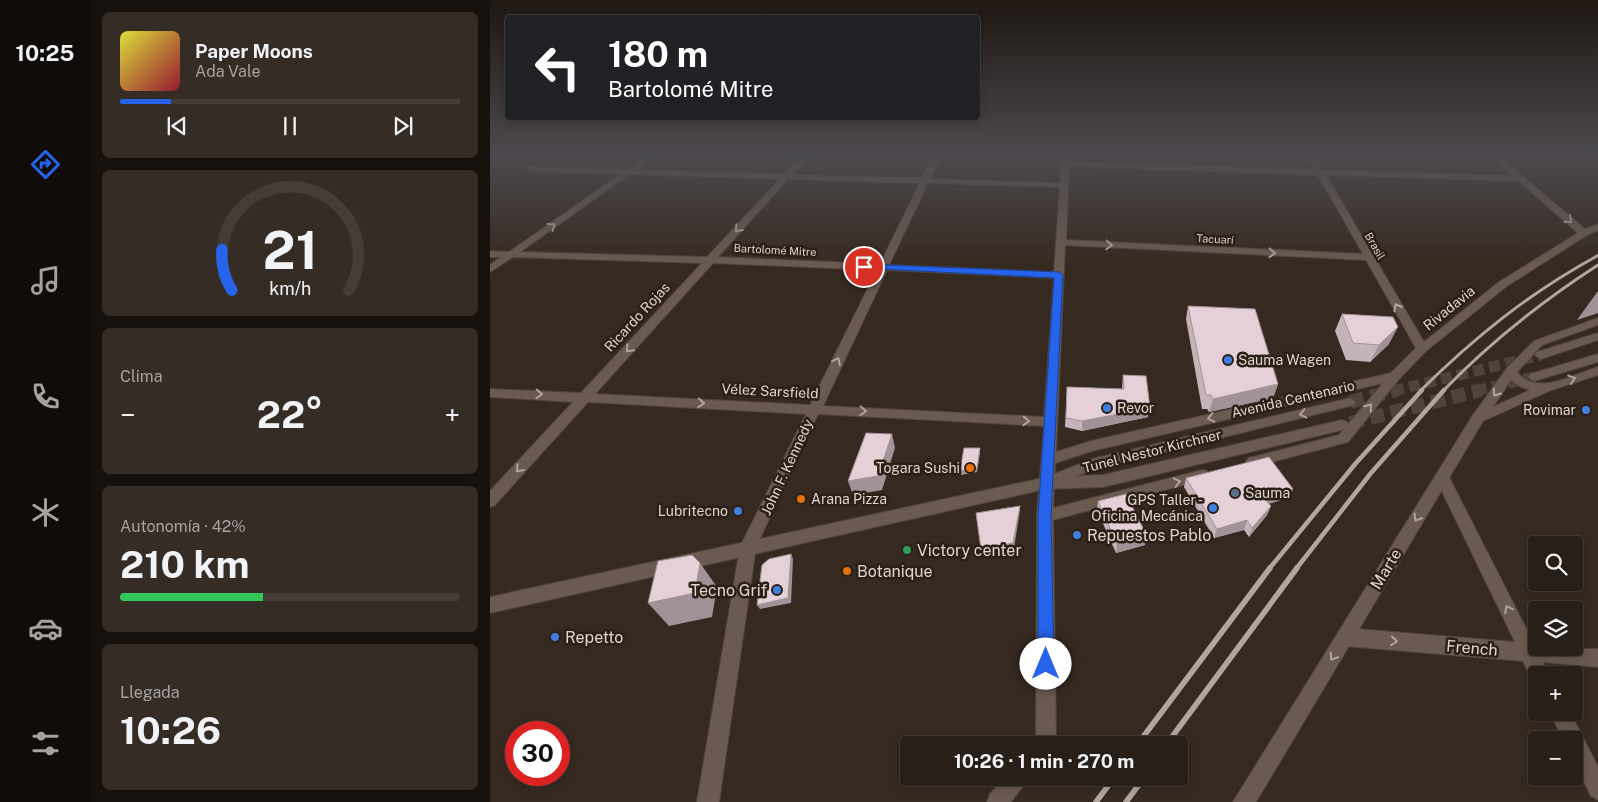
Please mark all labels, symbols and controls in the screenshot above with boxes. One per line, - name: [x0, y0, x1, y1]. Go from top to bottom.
- text: 180 m: [608, 34, 708, 75]
- icon: left: [525, 35, 590, 100]
- text: 10:25: [16, 40, 74, 66]
- text: Paper Moons: [195, 40, 313, 62]
- text: Ada Vale: [195, 62, 260, 81]
- text: Bartolomé Mitre: [608, 76, 774, 102]
- icon: previous: [163, 112, 191, 140]
- icon: pause: [276, 112, 304, 140]
- icon: next: [389, 112, 417, 140]
- icon: directions: [28, 147, 63, 182]
- one-way arrow: [1563, 214, 1572, 223]
- text: 21: [262, 220, 318, 281]
- one-way arrow: [547, 223, 556, 233]
- one-way arrow: [735, 223, 744, 232]
- street label: Brasil: [1363, 230, 1387, 262]
- street label: Tacuarí: [1196, 232, 1234, 246]
- one-way arrow: [1106, 239, 1114, 250]
- street label: Bartolomé Mitre: [733, 242, 817, 258]
- pin: [843, 246, 885, 288]
- one-way arrow: [1268, 247, 1276, 258]
- icon: arrive: [850, 253, 878, 281]
- icon: music: [28, 263, 63, 298]
- text: km/h: [269, 278, 311, 299]
- street label: Ricardo Rojas: [601, 279, 673, 355]
- street label: Rivadavia: [1420, 282, 1478, 334]
- one-way arrow: [1394, 303, 1404, 312]
- one-way arrow: [626, 343, 635, 352]
- place label: Sauma Wagen: [1238, 352, 1331, 368]
- marker: Sauma Wagen: [1222, 354, 1234, 366]
- one-way arrow: [831, 357, 841, 366]
- text: Clima: [120, 367, 163, 386]
- one-way arrow: [1567, 375, 1575, 385]
- street label: Avenida Centenario: [1230, 377, 1356, 421]
- icon: phone: [28, 379, 63, 414]
- street label: Vélez Sarsfield: [721, 380, 819, 402]
- one-way arrow: [1493, 388, 1502, 397]
- one-way arrow: [535, 389, 543, 400]
- text: 22°: [257, 392, 323, 437]
- one-way arrow: [697, 397, 705, 408]
- text: −: [120, 398, 136, 431]
- text: +: [444, 398, 460, 431]
- place label: Revor: [1117, 400, 1154, 416]
- marker: Revor: [1101, 402, 1113, 414]
- place label: Rovimar: [1523, 402, 1576, 418]
- one-way arrow: [1363, 404, 1372, 413]
- marker: Rovimar: [1580, 404, 1592, 416]
- one-way arrow: [860, 406, 868, 417]
- one-way arrow: [1298, 408, 1307, 419]
- one-way arrow: [1206, 412, 1215, 423]
- one-way arrow: [1022, 415, 1030, 426]
- street label: John F. Kennedy: [758, 416, 816, 517]
- street label: Tunel Nestor Kirchner: [1081, 426, 1223, 476]
- place label: Togara Sushi: [876, 460, 960, 476]
- marker: Togara Sushi: [964, 462, 976, 474]
- one-way arrow: [516, 463, 525, 472]
- one-way arrow: [1172, 477, 1180, 487]
- place label: Sauma: [1245, 485, 1290, 501]
- marker: Sauma: [1229, 487, 1241, 499]
- place label: Arana Pizza: [811, 491, 887, 507]
- place label: GPS Taller - Oficina Mecánica: [1091, 492, 1203, 524]
- marker: Arana Pizza: [795, 493, 807, 505]
- icon: climate: [28, 495, 63, 530]
- marker: GPS Taller - Oficina Mecánica: [1207, 502, 1219, 514]
- place label: Lubritecno: [658, 503, 728, 519]
- marker: Lubritecno: [732, 505, 744, 517]
- one-way arrow: [1414, 513, 1423, 522]
- text: Autonomía · 42%: [120, 517, 246, 536]
- place label: Repuestos Pablo: [1087, 526, 1211, 545]
- marker: Repuestos Pablo: [1071, 529, 1083, 541]
- map controls: [1528, 536, 1583, 786]
- button: search: [1528, 536, 1583, 591]
- place label: Victory center: [917, 541, 1022, 560]
- text: 210 km: [120, 542, 250, 587]
- marker: Victory center: [901, 544, 913, 556]
- street label: Marte: [1367, 545, 1405, 593]
- place label: Botanique: [857, 562, 933, 581]
- marker: Botanique: [841, 565, 853, 577]
- place label: Tecno Grif: [691, 581, 767, 600]
- marker: Tecno Grif: [771, 584, 783, 596]
- button: layers: [1528, 601, 1583, 656]
- one-way arrow: [1504, 606, 1514, 615]
- icon: car: [28, 611, 63, 646]
- place label: Repetto: [565, 628, 623, 647]
- marker: Repetto: [549, 631, 561, 643]
- one-way arrow: [1390, 635, 1398, 646]
- street label: French: [1445, 636, 1499, 660]
- position arrow: [1019, 637, 1071, 689]
- one-way arrow: [1329, 652, 1339, 661]
- button: +: [1528, 666, 1583, 721]
- text: Llegada: [120, 683, 180, 702]
- text: 10:26: [120, 708, 221, 753]
- speed limit sign: 30: [505, 721, 570, 786]
- icon: filters: [28, 726, 63, 761]
- button: −: [1528, 731, 1583, 786]
- text: 10:26 · 1 min · 270 m: [954, 750, 1134, 772]

